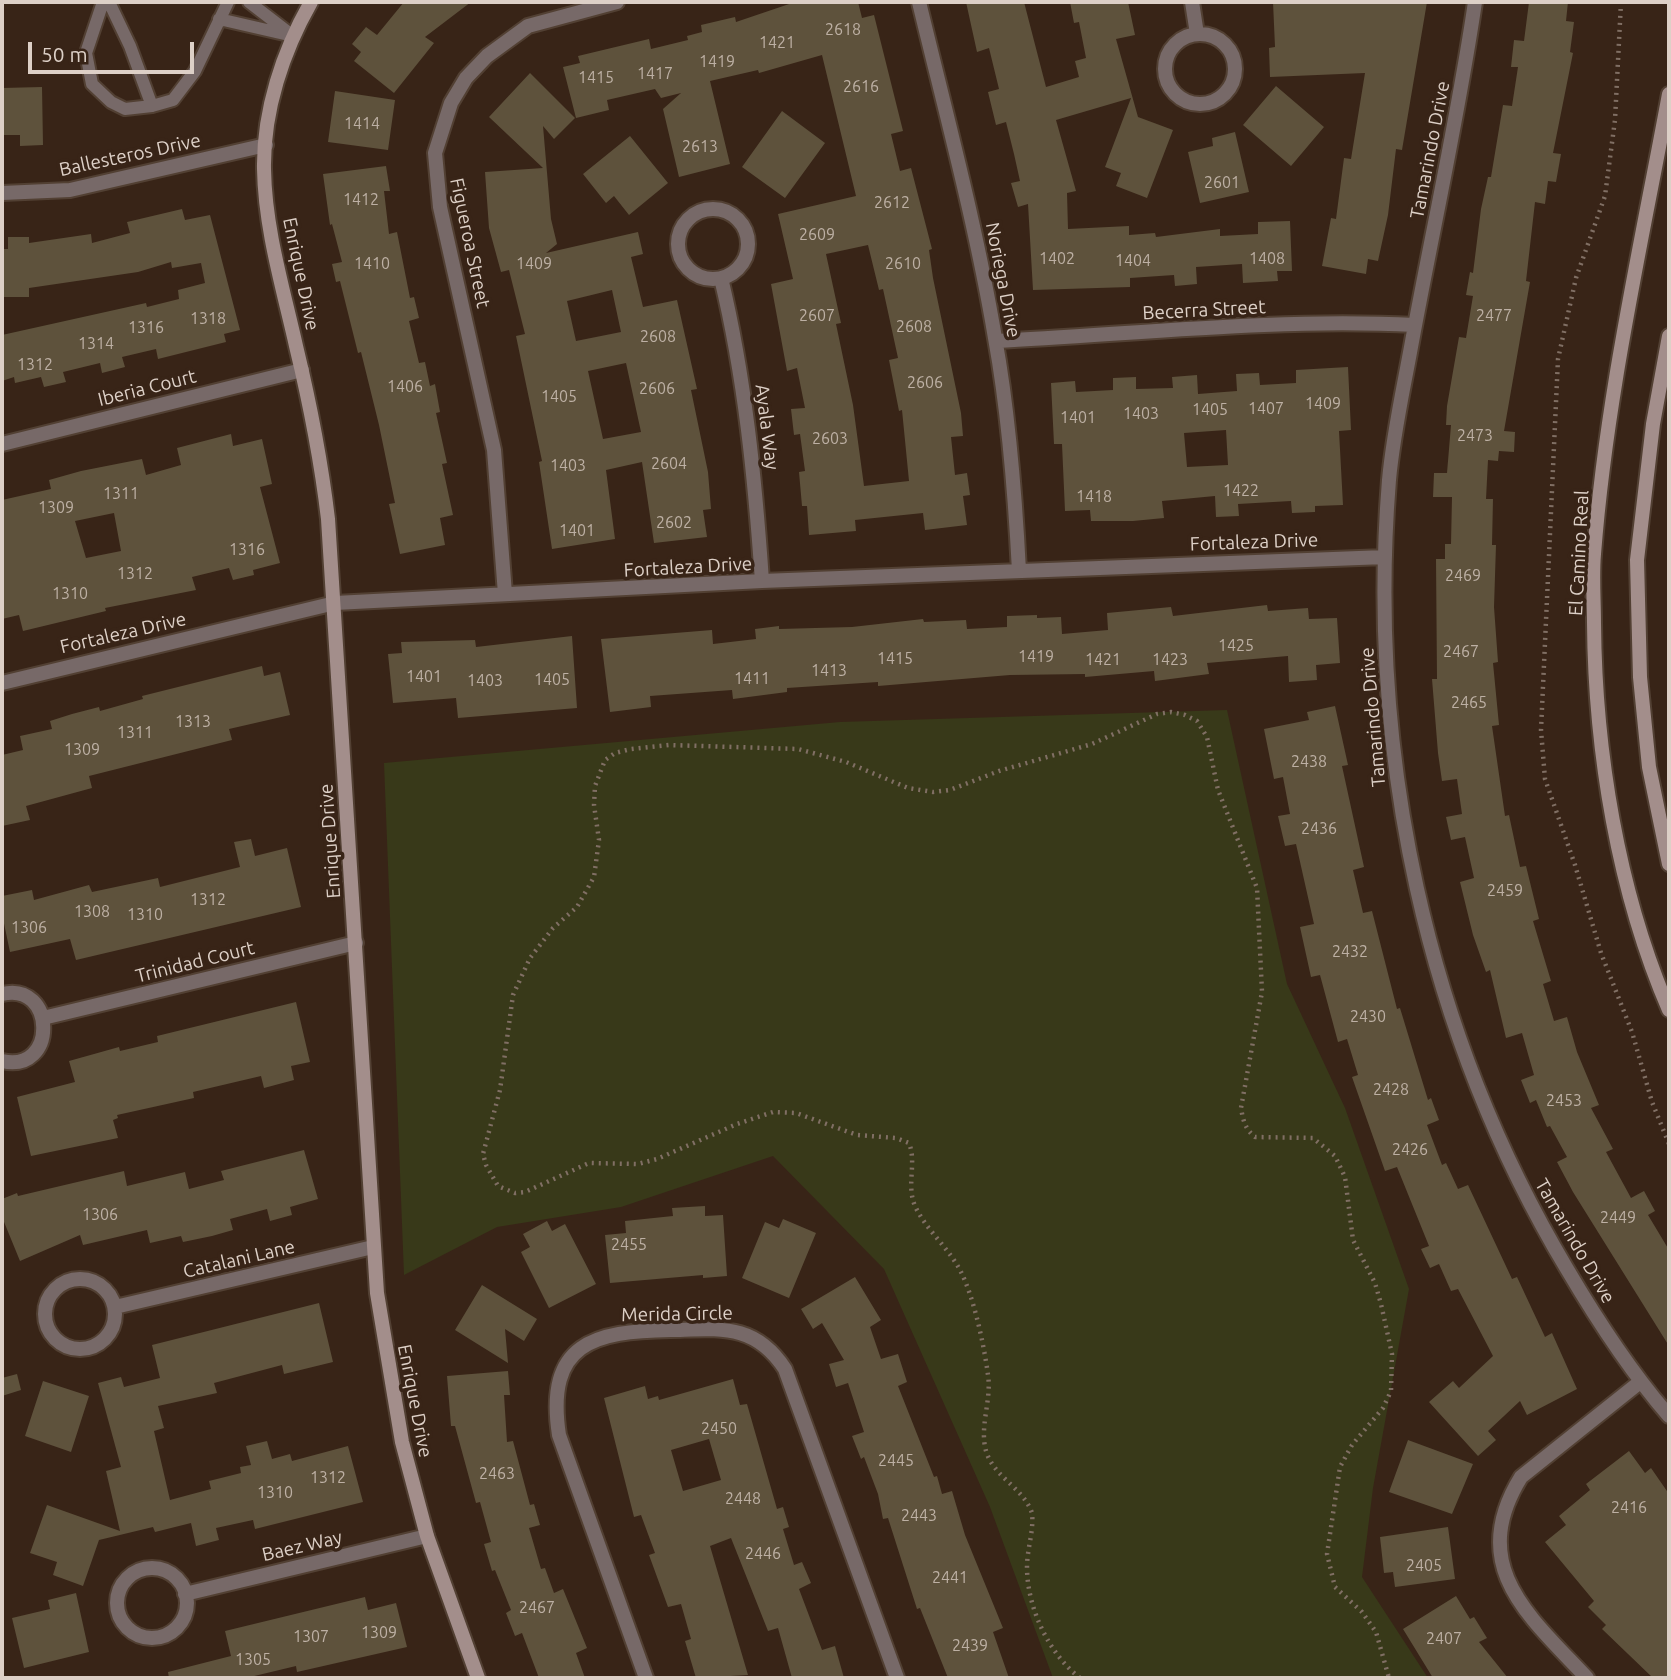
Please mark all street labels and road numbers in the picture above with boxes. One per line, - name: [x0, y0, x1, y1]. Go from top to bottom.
- street label: Tamarindo Drive: [1405, 79, 1455, 221]
- street label: Ballesteros Drive: [57, 129, 203, 181]
- street label: Figueroa Street: [445, 176, 495, 310]
- street label: Enrique Drive: [278, 215, 324, 333]
- street label: Noriega Drive: [981, 220, 1025, 340]
- street label: Becerra Street: [1142, 295, 1266, 325]
- street label: Iberia Court: [95, 365, 199, 411]
- street label: Ayala Way: [750, 383, 784, 471]
- street label: El Camino Real: [1564, 490, 1594, 616]
- street label: Fortaleza Drive: [1189, 528, 1319, 556]
- street label: Fortaleza Drive: [623, 552, 753, 582]
- street label: Fortaleza Drive: [58, 607, 188, 659]
- street label: Tamarindo Drive: [1356, 646, 1390, 788]
- street label: Enrique Drive: [315, 783, 345, 899]
- street label: Trinidad Court: [133, 936, 257, 988]
- street label: Tamarindo Drive: [1530, 1175, 1620, 1307]
- street label: Catalani Lane: [181, 1235, 297, 1283]
- street label: Merida Circle: [621, 1302, 733, 1326]
- street label: Enrique Drive: [393, 1342, 437, 1460]
- street label: Baez Way: [260, 1526, 344, 1566]

